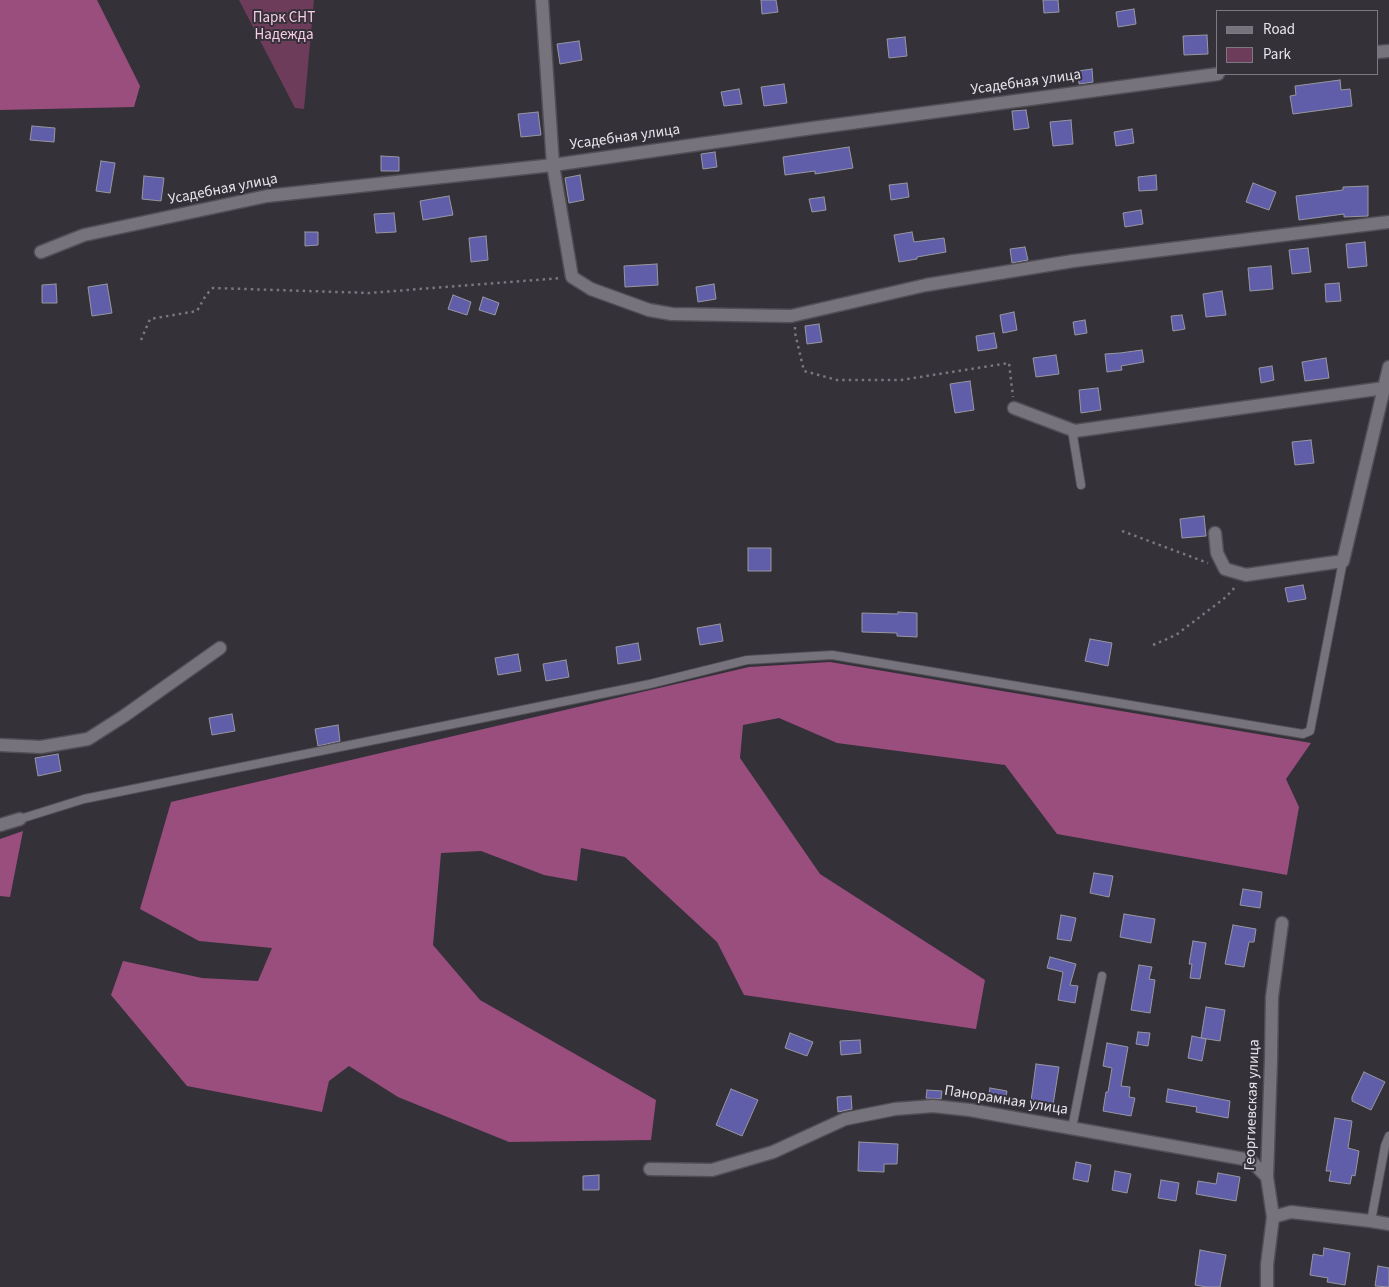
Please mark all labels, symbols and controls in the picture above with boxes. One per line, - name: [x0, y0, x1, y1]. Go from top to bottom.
- park label: Парк СНТ Надежда: [253, 10, 315, 45]
- legend: [1216, 10, 1379, 75]
- text: Road: [1263, 19, 1295, 40]
- text: Park: [1263, 44, 1291, 65]
- street label: Усадебная улица: [970, 66, 1082, 100]
- street label: Усадебная улица: [569, 121, 681, 155]
- street label: Усадебная улица: [167, 171, 279, 209]
- street label: Георгиевская улица: [1242, 1039, 1264, 1171]
- street label: Панорамная улица: [943, 1082, 1069, 1120]

